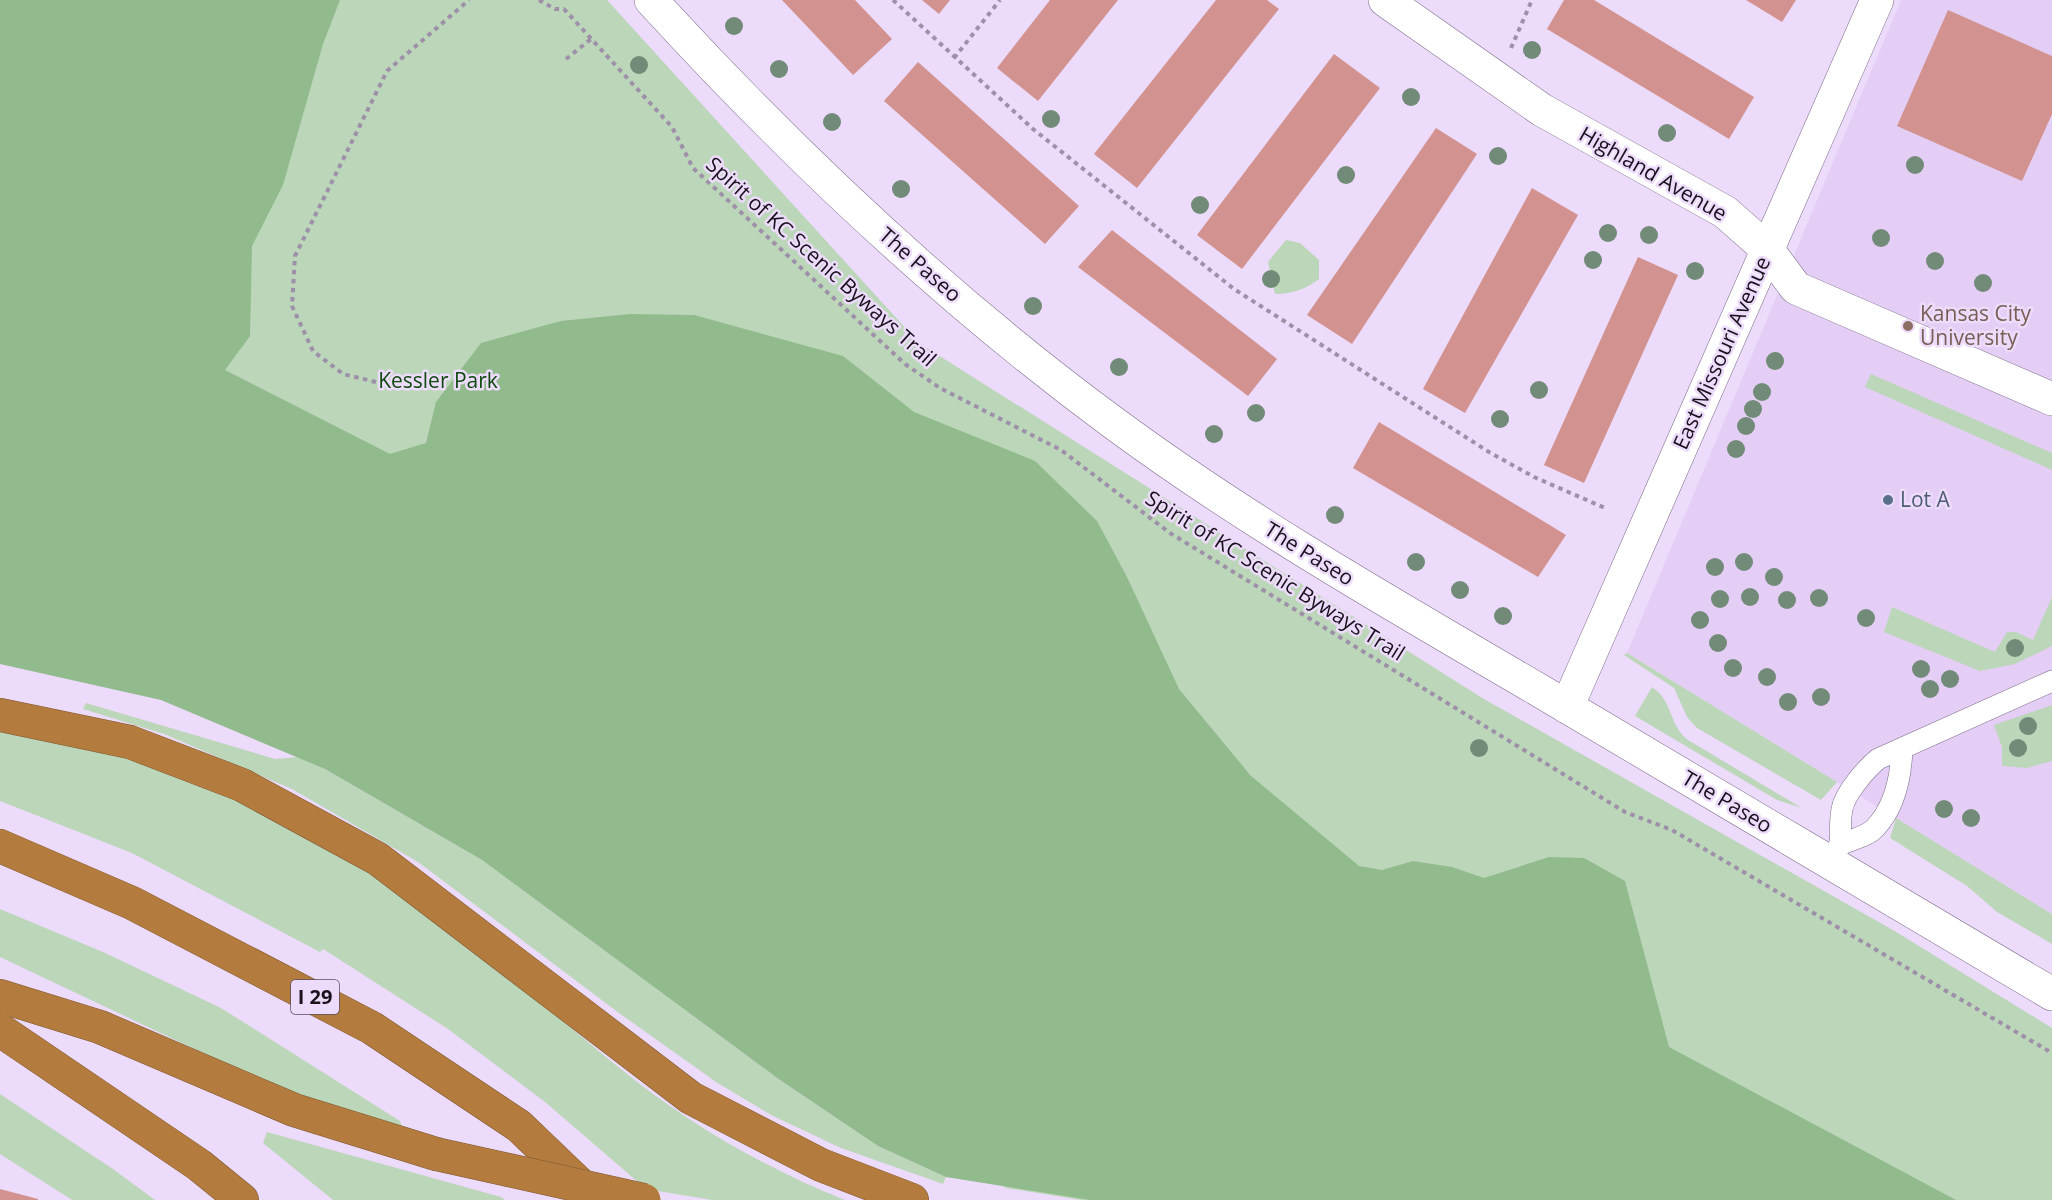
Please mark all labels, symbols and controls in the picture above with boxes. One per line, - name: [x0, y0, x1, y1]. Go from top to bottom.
- street label: Highland Avenue: [1574, 119, 1733, 227]
- street label: Spirit of KC Scenic Byways Trail: [701, 150, 943, 372]
- street label: The Paseo: [874, 221, 968, 308]
- street label: East Missouri Avenue: [1666, 252, 1776, 454]
- place label: Kansas City University: [1920, 299, 2032, 351]
- marker: Kansas City University: [1901, 319, 1915, 333]
- park label: Kessler Park: [378, 366, 498, 394]
- street label: Spirit of KC Scenic Byways Trail: [1141, 484, 1410, 667]
- place label: Lot A: [1900, 485, 1951, 513]
- marker: Lot A: [1881, 493, 1895, 507]
- street label: The Paseo: [1260, 515, 1360, 592]
- street label: The Paseo: [1677, 763, 1778, 839]
- road number: I 29: [291, 980, 339, 1014]

